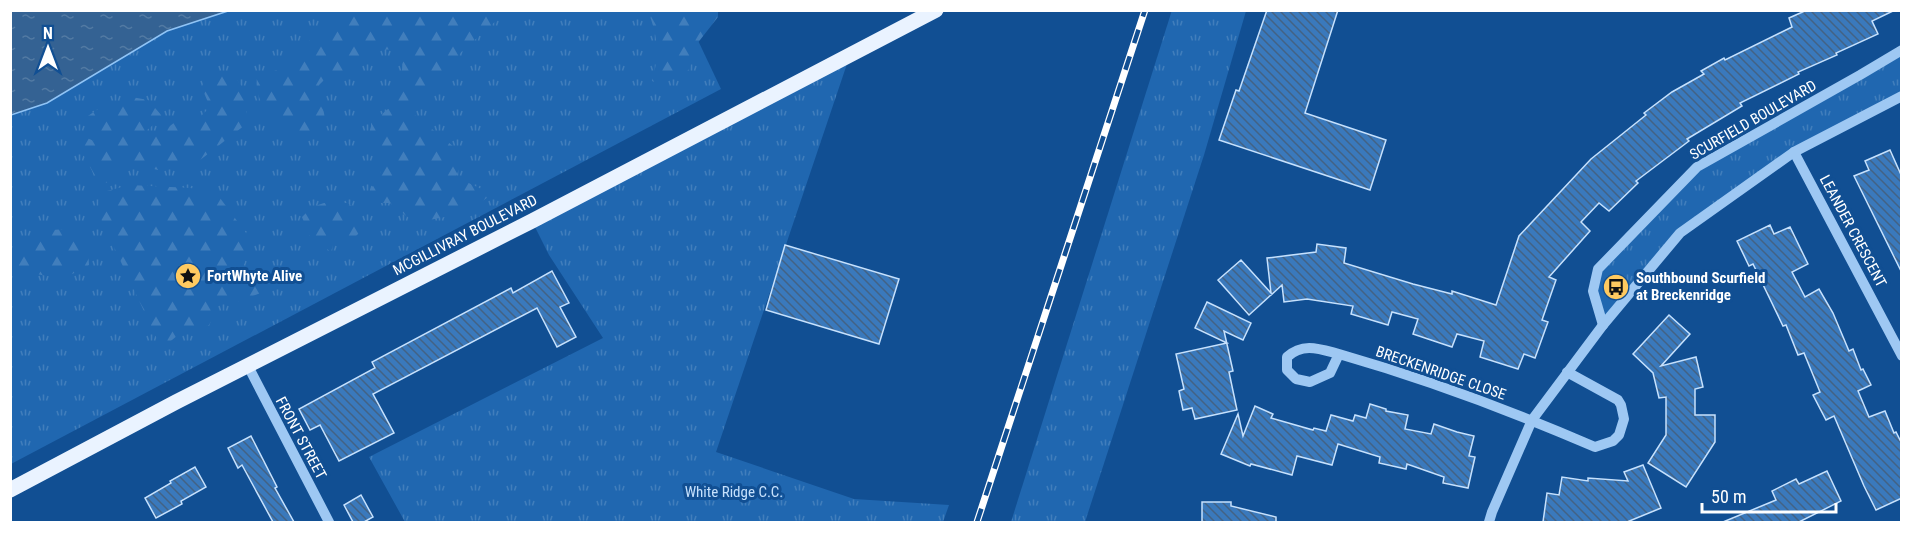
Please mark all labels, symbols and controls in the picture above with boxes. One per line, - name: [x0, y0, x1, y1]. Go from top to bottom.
- north arrow: [18, 18, 78, 78]
- text: N: [43, 24, 53, 43]
- street label: SCURFIELD BOULEVARD: [1686, 76, 1820, 164]
- street label: LEANDER CRESCENT: [1816, 172, 1890, 290]
- street label: MCGILLIVRAY BOULEVARD: [390, 191, 540, 279]
- place icon: FortWhyte Alive: [173, 261, 203, 291]
- place label: FortWhyte Alive: [207, 267, 302, 285]
- place label: Southbound Scurfield at Breckenridge: [1636, 269, 1765, 304]
- bus stop icon: Southbound Scurfield at Breckenridge: [1601, 272, 1631, 302]
- street label: BRECKENRIDGE CLOSE: [1374, 342, 1508, 404]
- street label: FRONT STREET: [272, 394, 330, 482]
- scale bar: [1702, 476, 1836, 514]
- park label: White Ridge C.C.: [685, 483, 783, 501]
- text: 50 m: [1711, 486, 1746, 507]

